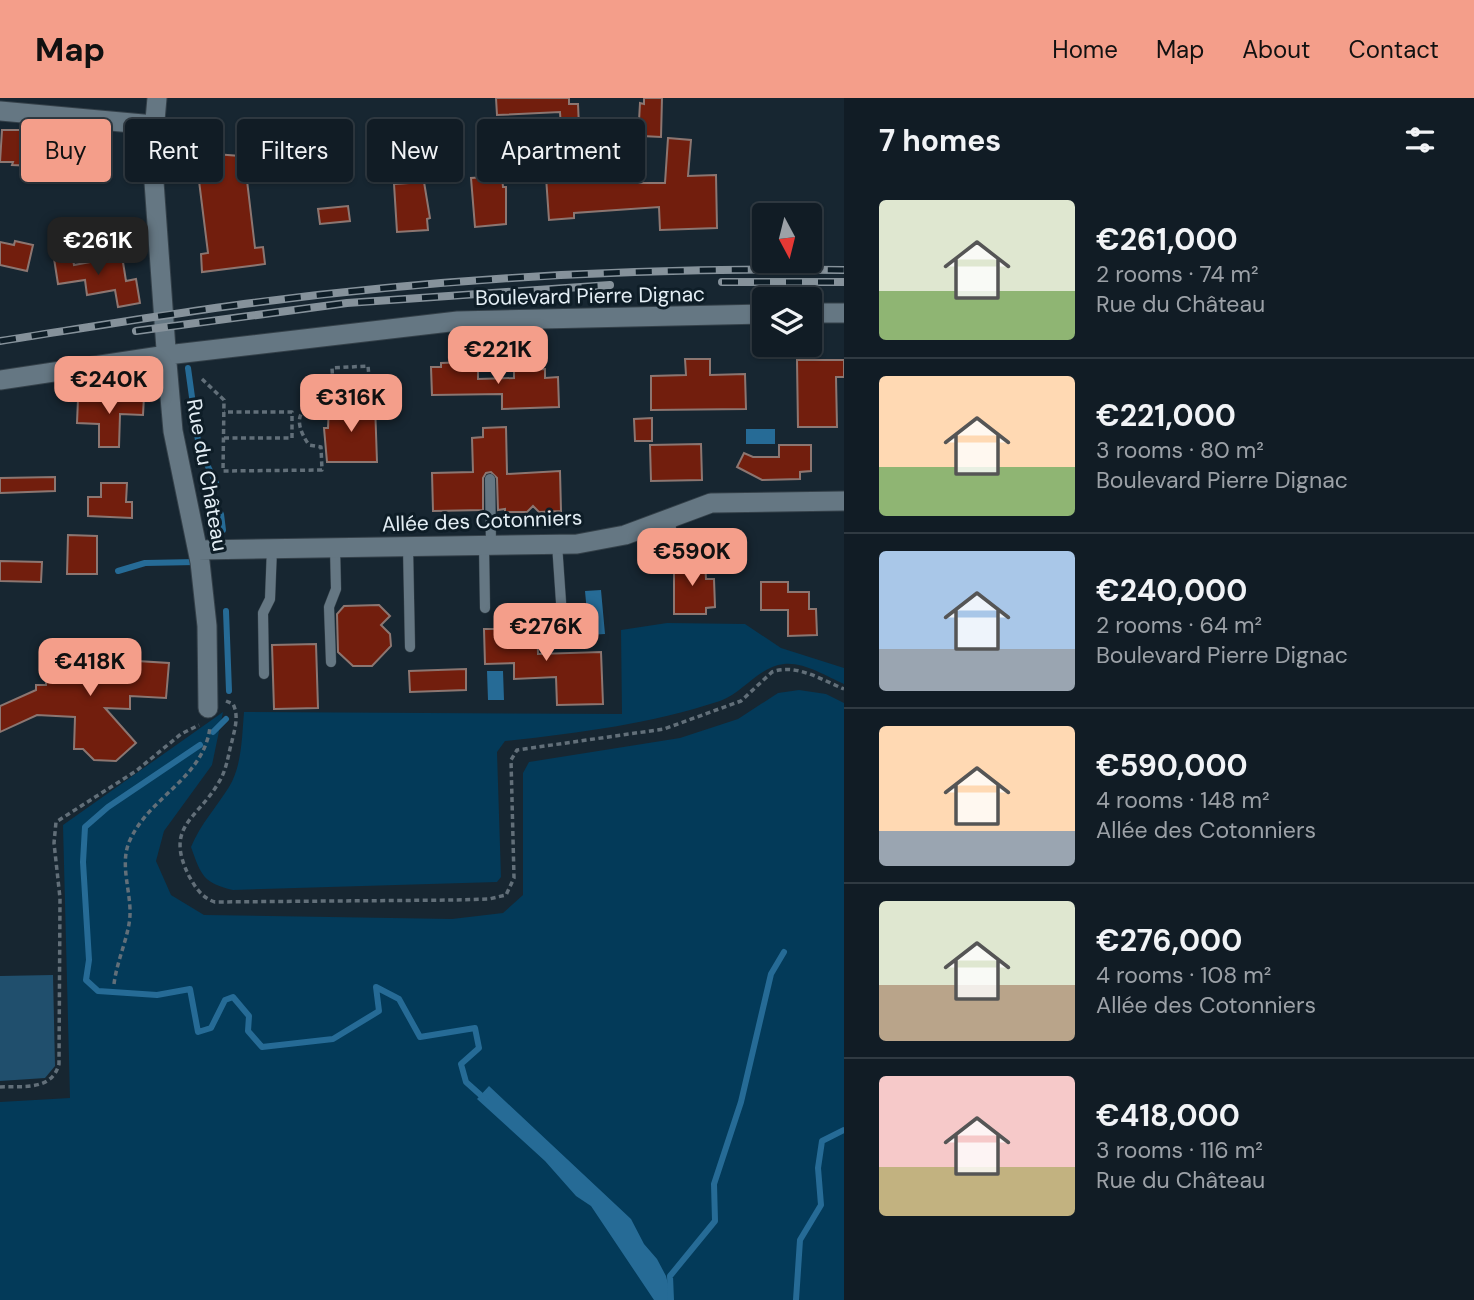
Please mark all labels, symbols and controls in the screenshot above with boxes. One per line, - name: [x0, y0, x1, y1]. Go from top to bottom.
- text: Map: [35, 28, 105, 71]
- text: Home: [1052, 34, 1118, 65]
- text: Map: [1156, 34, 1204, 65]
- text: About: [1242, 34, 1311, 65]
- text: Contact: [1349, 34, 1439, 65]
- chip: Buy: [21, 119, 111, 182]
- chip: Rent: [125, 119, 223, 182]
- chip: Filters: [237, 119, 353, 182]
- chip: New: [367, 119, 463, 182]
- chip: Apartment: [477, 119, 645, 182]
- text: 7 homes: [879, 121, 1001, 160]
- icon: filters: [1401, 121, 1439, 159]
- north arrow: [752, 203, 822, 273]
- map controls: [752, 203, 822, 357]
- pin: €261K: [49, 218, 147, 277]
- text: €261,000: [1096, 220, 1238, 259]
- text: €261K: [63, 225, 133, 255]
- icon: home: [935, 228, 1019, 312]
- text: 2 rooms · 74 m²: [1096, 259, 1259, 289]
- street label: Boulevard Pierre Dignac: [475, 280, 705, 312]
- button: layers: [752, 287, 822, 357]
- text: Rue du Château: [1096, 289, 1265, 319]
- pin: €221K: [449, 327, 547, 386]
- text: €221K: [464, 334, 532, 364]
- pin: €240K: [60, 356, 158, 416]
- text: €240K: [70, 364, 148, 394]
- pin: €316K: [302, 374, 400, 434]
- text: €316K: [316, 382, 386, 412]
- text: €221,000: [1096, 396, 1236, 435]
- street label: Rue du Château: [180, 397, 234, 553]
- icon: home: [935, 404, 1019, 488]
- text: 3 rooms · 80 m²: [1096, 435, 1264, 465]
- text: Boulevard Pierre Dignac: [1096, 465, 1348, 495]
- street label: Allée des Cotonniers: [381, 504, 583, 538]
- pin: €590K: [643, 528, 741, 588]
- text: €590K: [653, 536, 731, 566]
- text: €240,000: [1096, 571, 1247, 610]
- icon: home: [935, 579, 1019, 663]
- pin: €276K: [497, 603, 595, 663]
- text: 2 rooms · 64 m²: [1096, 610, 1262, 640]
- text: €276K: [510, 611, 582, 641]
- pin: €418K: [41, 638, 139, 698]
- text: Boulevard Pierre Dignac: [1096, 640, 1348, 670]
- text: €418K: [54, 646, 126, 676]
- text: €590,000: [1096, 746, 1248, 785]
- icon: home: [935, 754, 1019, 838]
- text: 4 rooms · 148 m²: [1096, 785, 1270, 815]
- text: Allée des Cotonniers: [1096, 815, 1316, 845]
- text: €276,000: [1096, 921, 1242, 960]
- icon: home: [935, 929, 1019, 1013]
- text: 4 rooms · 108 m²: [1096, 960, 1271, 990]
- text: Allée des Cotonniers: [1096, 990, 1316, 1020]
- text: €418,000: [1096, 1096, 1240, 1135]
- icon: home: [935, 1104, 1019, 1188]
- text: 3 rooms · 116 m²: [1096, 1135, 1263, 1165]
- text: Rue du Château: [1096, 1165, 1265, 1195]

